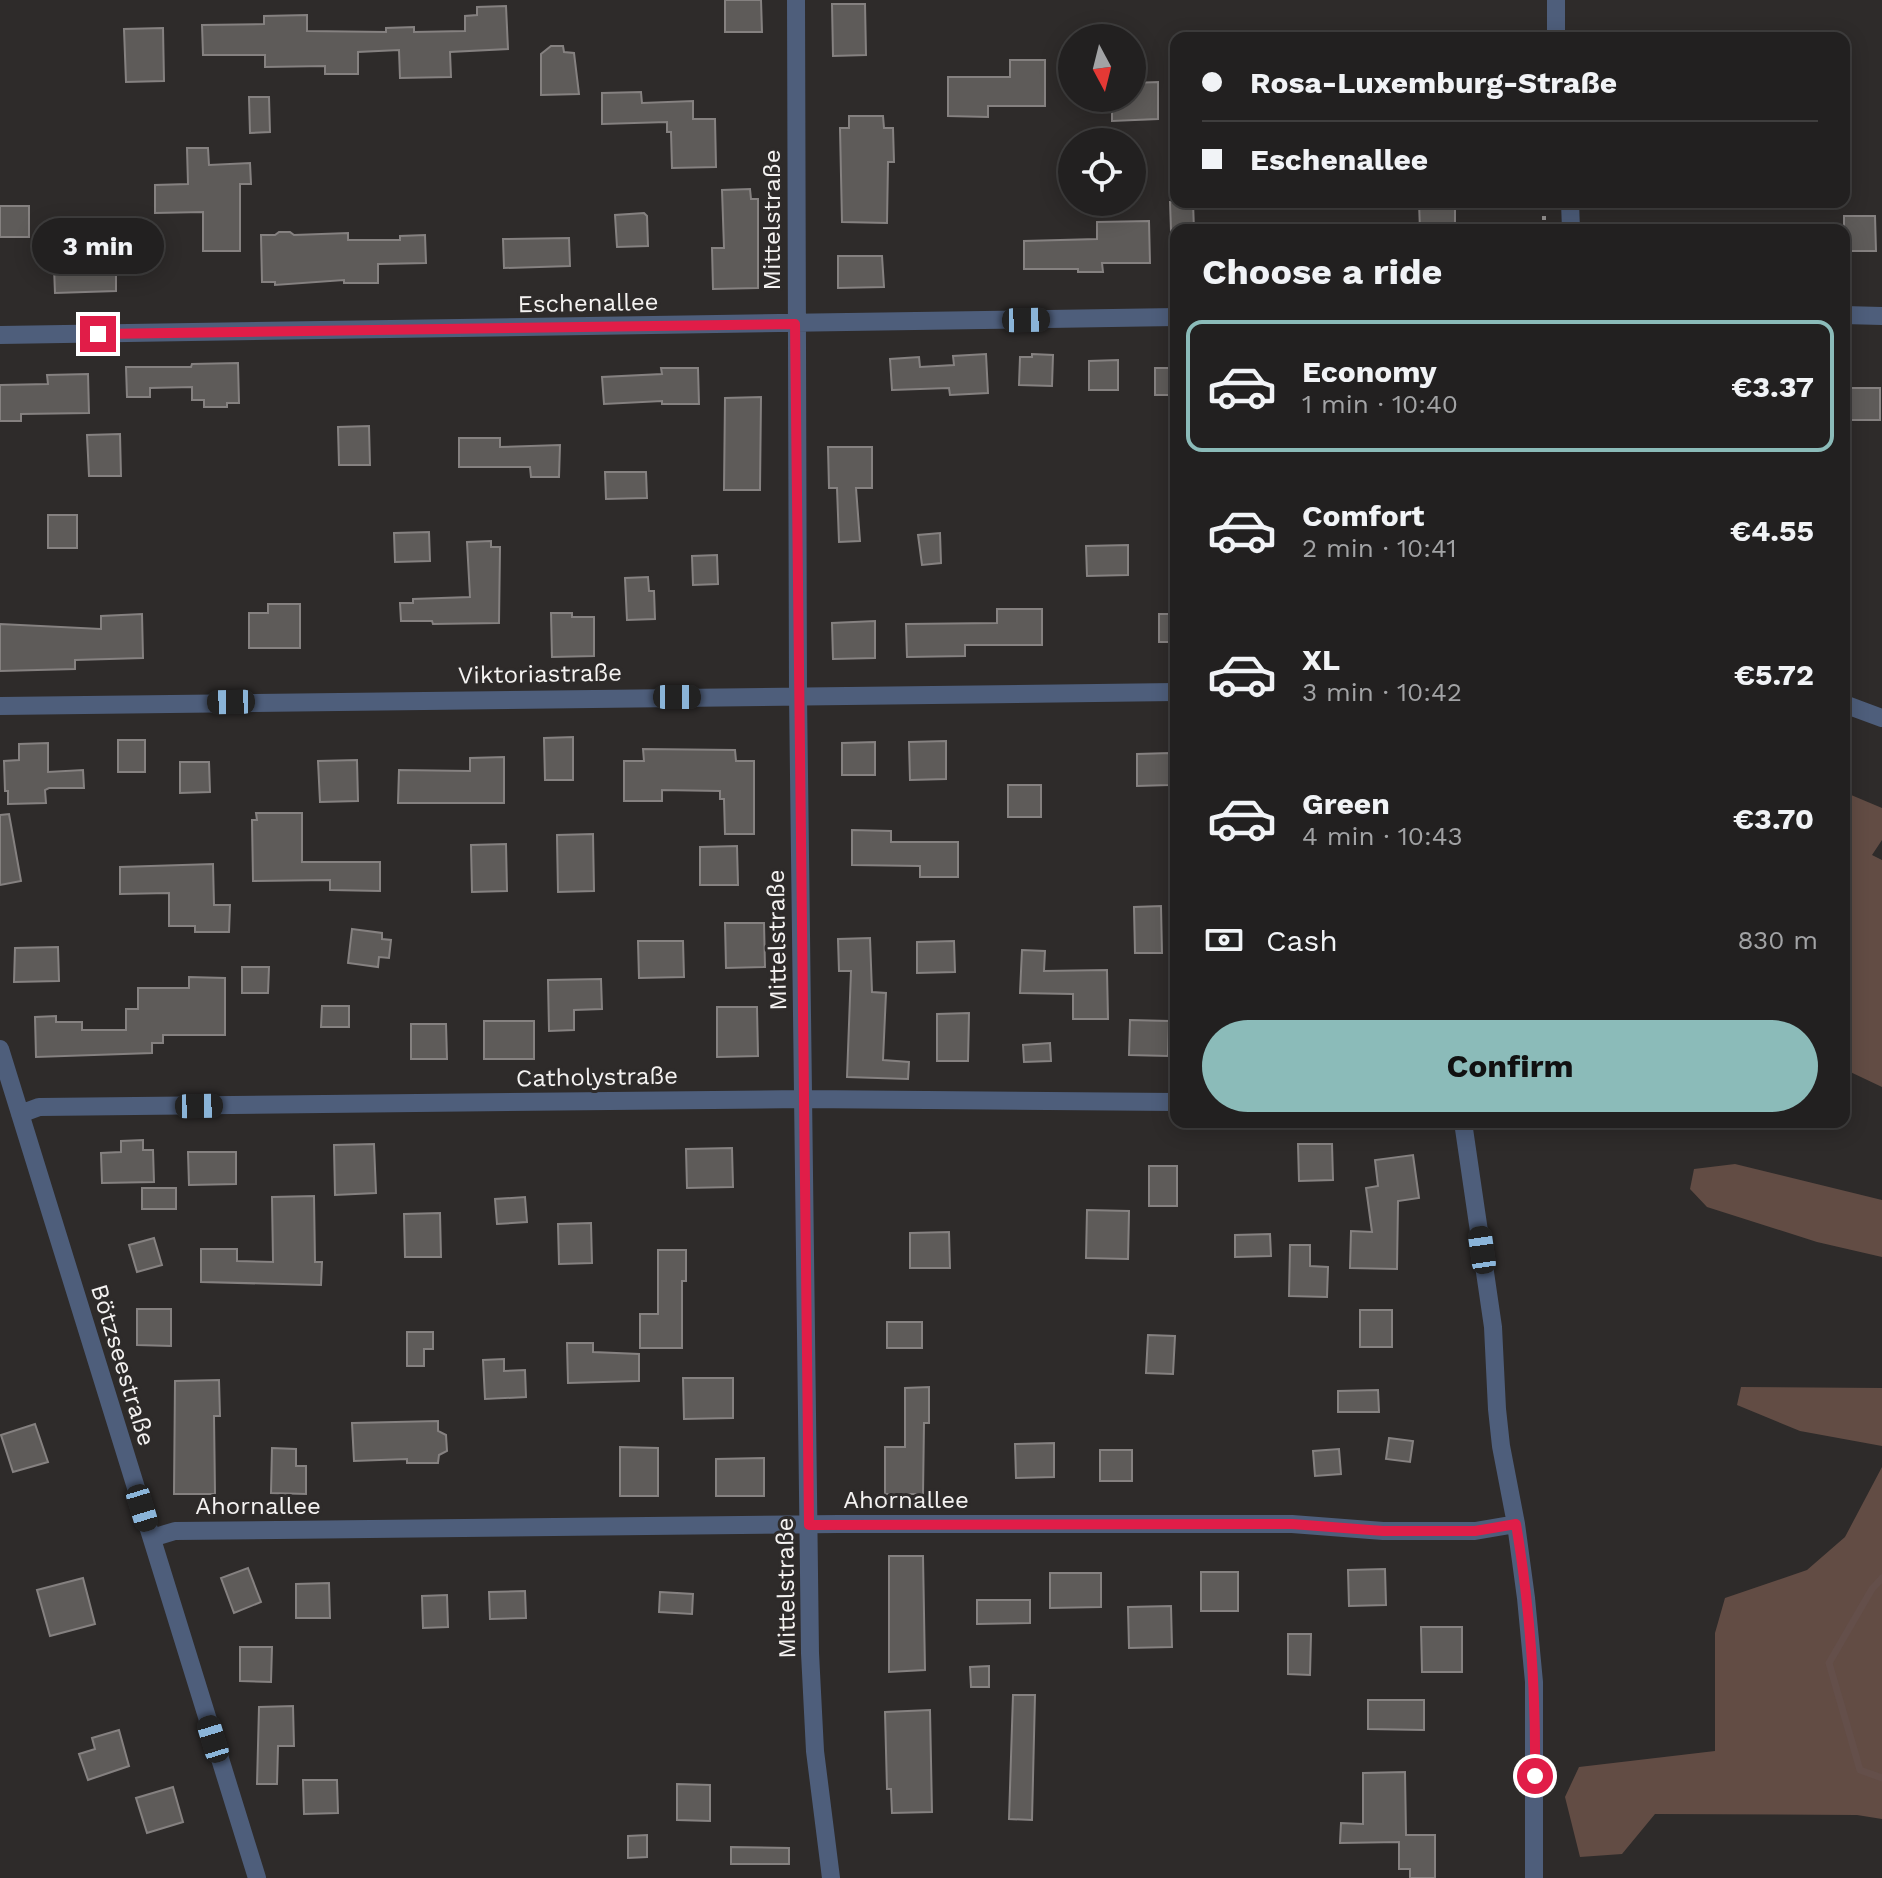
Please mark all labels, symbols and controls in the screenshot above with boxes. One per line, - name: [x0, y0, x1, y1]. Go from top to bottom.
- north arrow: [1058, 24, 1146, 112]
- map controls: [1058, 24, 1146, 216]
- text: Rosa-Luxemburg-Straße: [1250, 65, 1617, 100]
- button: locate: [1058, 128, 1146, 216]
- text: Eschenallee: [1250, 142, 1428, 177]
- street label: Mittelstraße: [758, 149, 786, 291]
- callout: 3 min: [32, 218, 164, 274]
- text: 3 min: [62, 231, 134, 261]
- text: Choose a ride: [1202, 251, 1442, 293]
- street label: Eschenallee: [517, 288, 659, 318]
- car: [1002, 308, 1050, 332]
- route end: [80, 316, 116, 352]
- icon: car: [1206, 350, 1278, 422]
- text: Economy: [1302, 354, 1437, 389]
- text: €3.37: [1731, 369, 1814, 404]
- text: 1 min · 10:40: [1302, 389, 1458, 419]
- icon: car: [1206, 494, 1278, 566]
- text: Comfort: [1302, 498, 1424, 533]
- text: €4.55: [1730, 513, 1814, 548]
- text: 2 min · 10:41: [1302, 533, 1457, 563]
- icon: car: [1206, 638, 1278, 710]
- text: XL: [1302, 642, 1340, 677]
- text: €5.72: [1734, 657, 1814, 692]
- street label: Viktoriastraße: [458, 659, 622, 689]
- text: 3 min · 10:42: [1302, 677, 1462, 707]
- car: [653, 685, 701, 709]
- car: [207, 690, 255, 714]
- icon: car: [1206, 782, 1278, 854]
- text: Green: [1302, 786, 1390, 821]
- text: €3.70: [1733, 801, 1814, 836]
- text: 4 min · 10:43: [1302, 821, 1463, 851]
- street label: Mittelstraße: [762, 869, 792, 1011]
- icon: cash: [1202, 918, 1246, 962]
- text: Cash: [1266, 923, 1338, 958]
- text: 830 m: [1738, 925, 1818, 955]
- button: Confirm: [1202, 1020, 1818, 1112]
- street label: Catholystraße: [516, 1062, 678, 1092]
- car: [175, 1094, 223, 1118]
- car: [1467, 1225, 1497, 1275]
- street label: Bötzseestraße: [85, 1281, 161, 1449]
- car: [124, 1482, 160, 1534]
- street label: Ahornallee: [843, 1486, 969, 1514]
- street label: Ahornallee: [195, 1492, 321, 1520]
- street label: Mittelstraße: [771, 1517, 801, 1659]
- car: [195, 1713, 231, 1765]
- route start: [1517, 1758, 1553, 1794]

